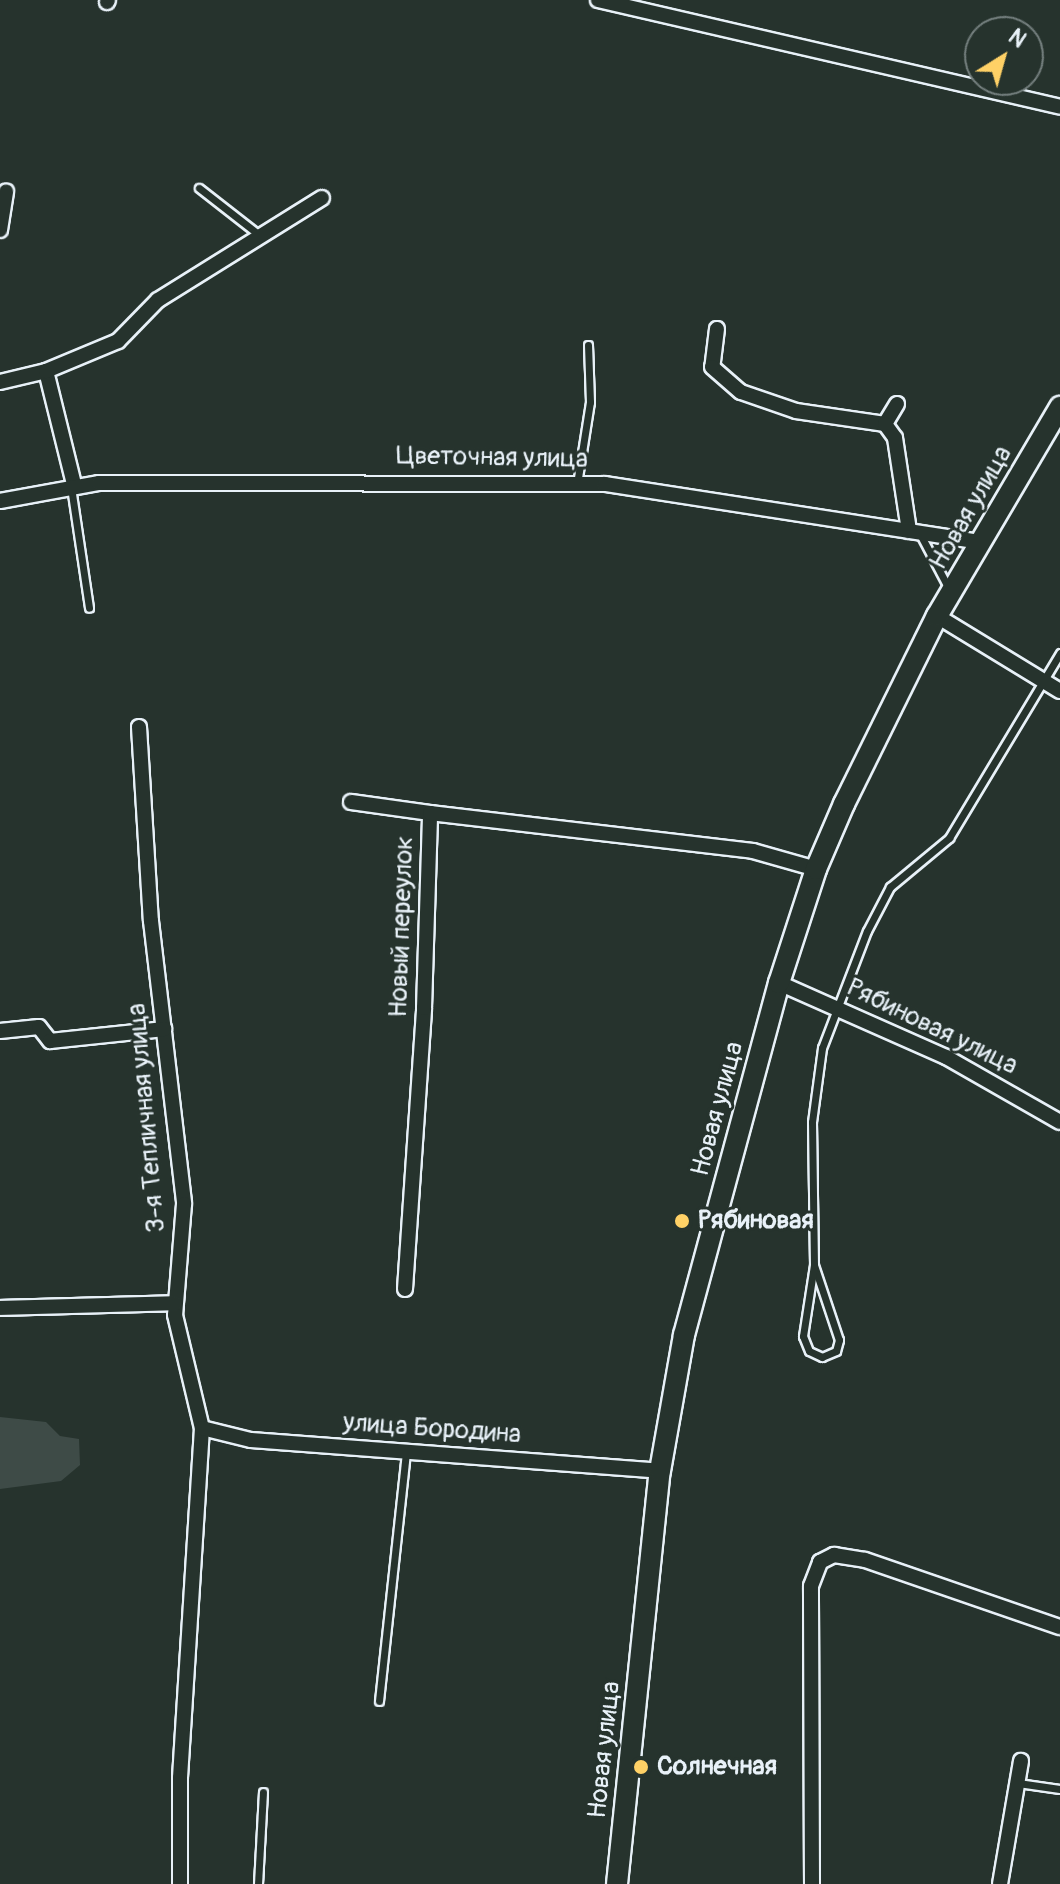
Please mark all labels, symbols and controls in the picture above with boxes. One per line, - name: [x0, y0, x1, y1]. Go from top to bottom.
- north arrow: [964, 16, 1044, 96]
- text: N: [1003, 23, 1032, 54]
- street label: Новая улица: [923, 440, 1019, 576]
- street label: Цветочная улица: [396, 441, 588, 475]
- street label: Новый переулок: [383, 836, 421, 1018]
- street label: Рябиновая улица: [842, 972, 1022, 1082]
- street label: 3-я Тепличная улица: [121, 1002, 173, 1234]
- street label: Новая улица: [685, 1038, 751, 1180]
- place label: Рябиновая: [698, 1205, 814, 1237]
- marker: Рябиновая: [673, 1212, 691, 1230]
- street label: улица Бородина: [342, 1407, 522, 1451]
- street label: Новая улица: [582, 1680, 628, 1820]
- place label: Солнечная: [657, 1751, 777, 1783]
- marker: Солнечная: [632, 1758, 650, 1776]

